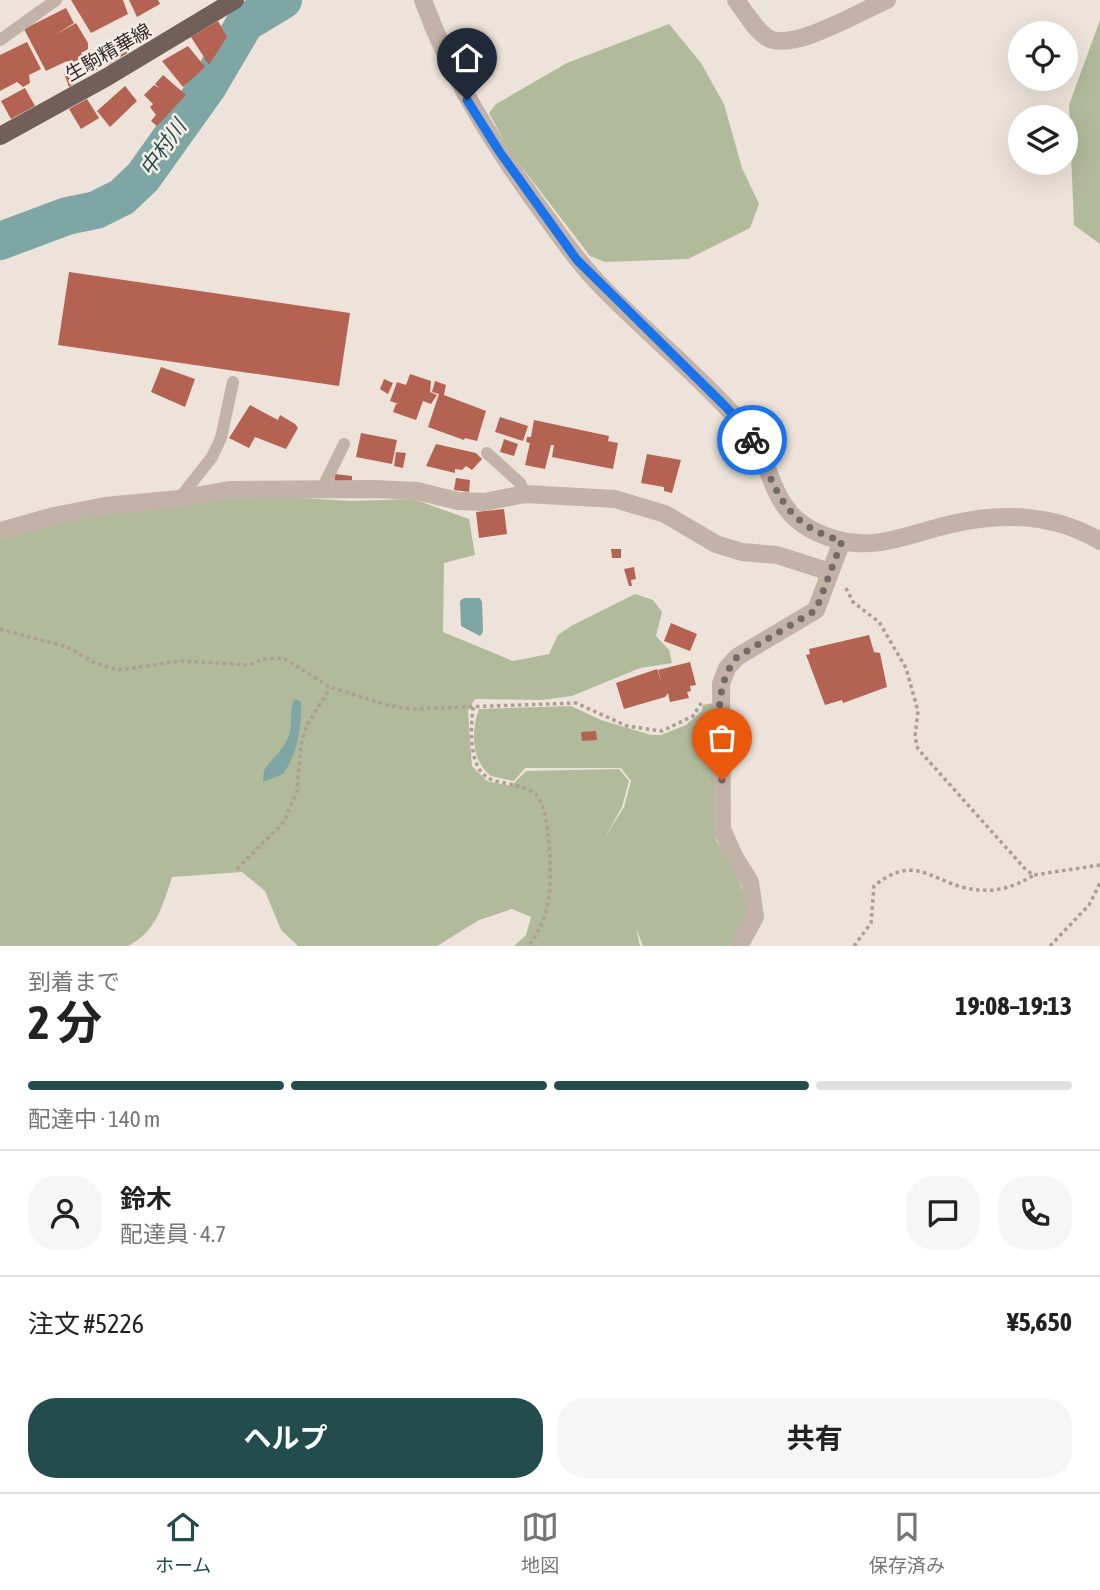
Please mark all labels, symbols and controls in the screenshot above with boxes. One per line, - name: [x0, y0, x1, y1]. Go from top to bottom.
- street label: 生駒精華線: [61, 19, 155, 85]
- map controls: [1008, 21, 1078, 175]
- button: locate: [1008, 21, 1078, 91]
- pin: [437, 28, 497, 100]
- icon: home: [448, 39, 486, 77]
- button: layers: [1008, 105, 1078, 175]
- water label: 中村川: [134, 113, 192, 180]
- courier: [717, 405, 787, 475]
- icon: bike: [733, 421, 771, 459]
- pin: [692, 708, 752, 780]
- icon: bag: [703, 719, 741, 757]
- text: 到着まで: [28, 969, 120, 995]
- text: 19:08–19:13: [955, 991, 1072, 1021]
- text: 2 分: [28, 996, 102, 1049]
- text: 配達中 · 140 m: [28, 1106, 160, 1132]
- button: person: [28, 1176, 102, 1250]
- button: chat: [906, 1176, 980, 1250]
- button: phone: [998, 1176, 1072, 1250]
- text: 鈴木: [120, 1184, 172, 1214]
- text: 配達員 · 4.7: [120, 1221, 226, 1247]
- text: ¥5,650: [1007, 1307, 1072, 1337]
- text: 注文 #5226: [28, 1309, 144, 1339]
- button: ヘルプ: [28, 1398, 543, 1478]
- button: 共有: [557, 1398, 1072, 1478]
- tab: ホーム: [155, 1508, 211, 1577]
- tab: 地図: [521, 1508, 559, 1577]
- tab: 保存済み: [869, 1508, 945, 1577]

